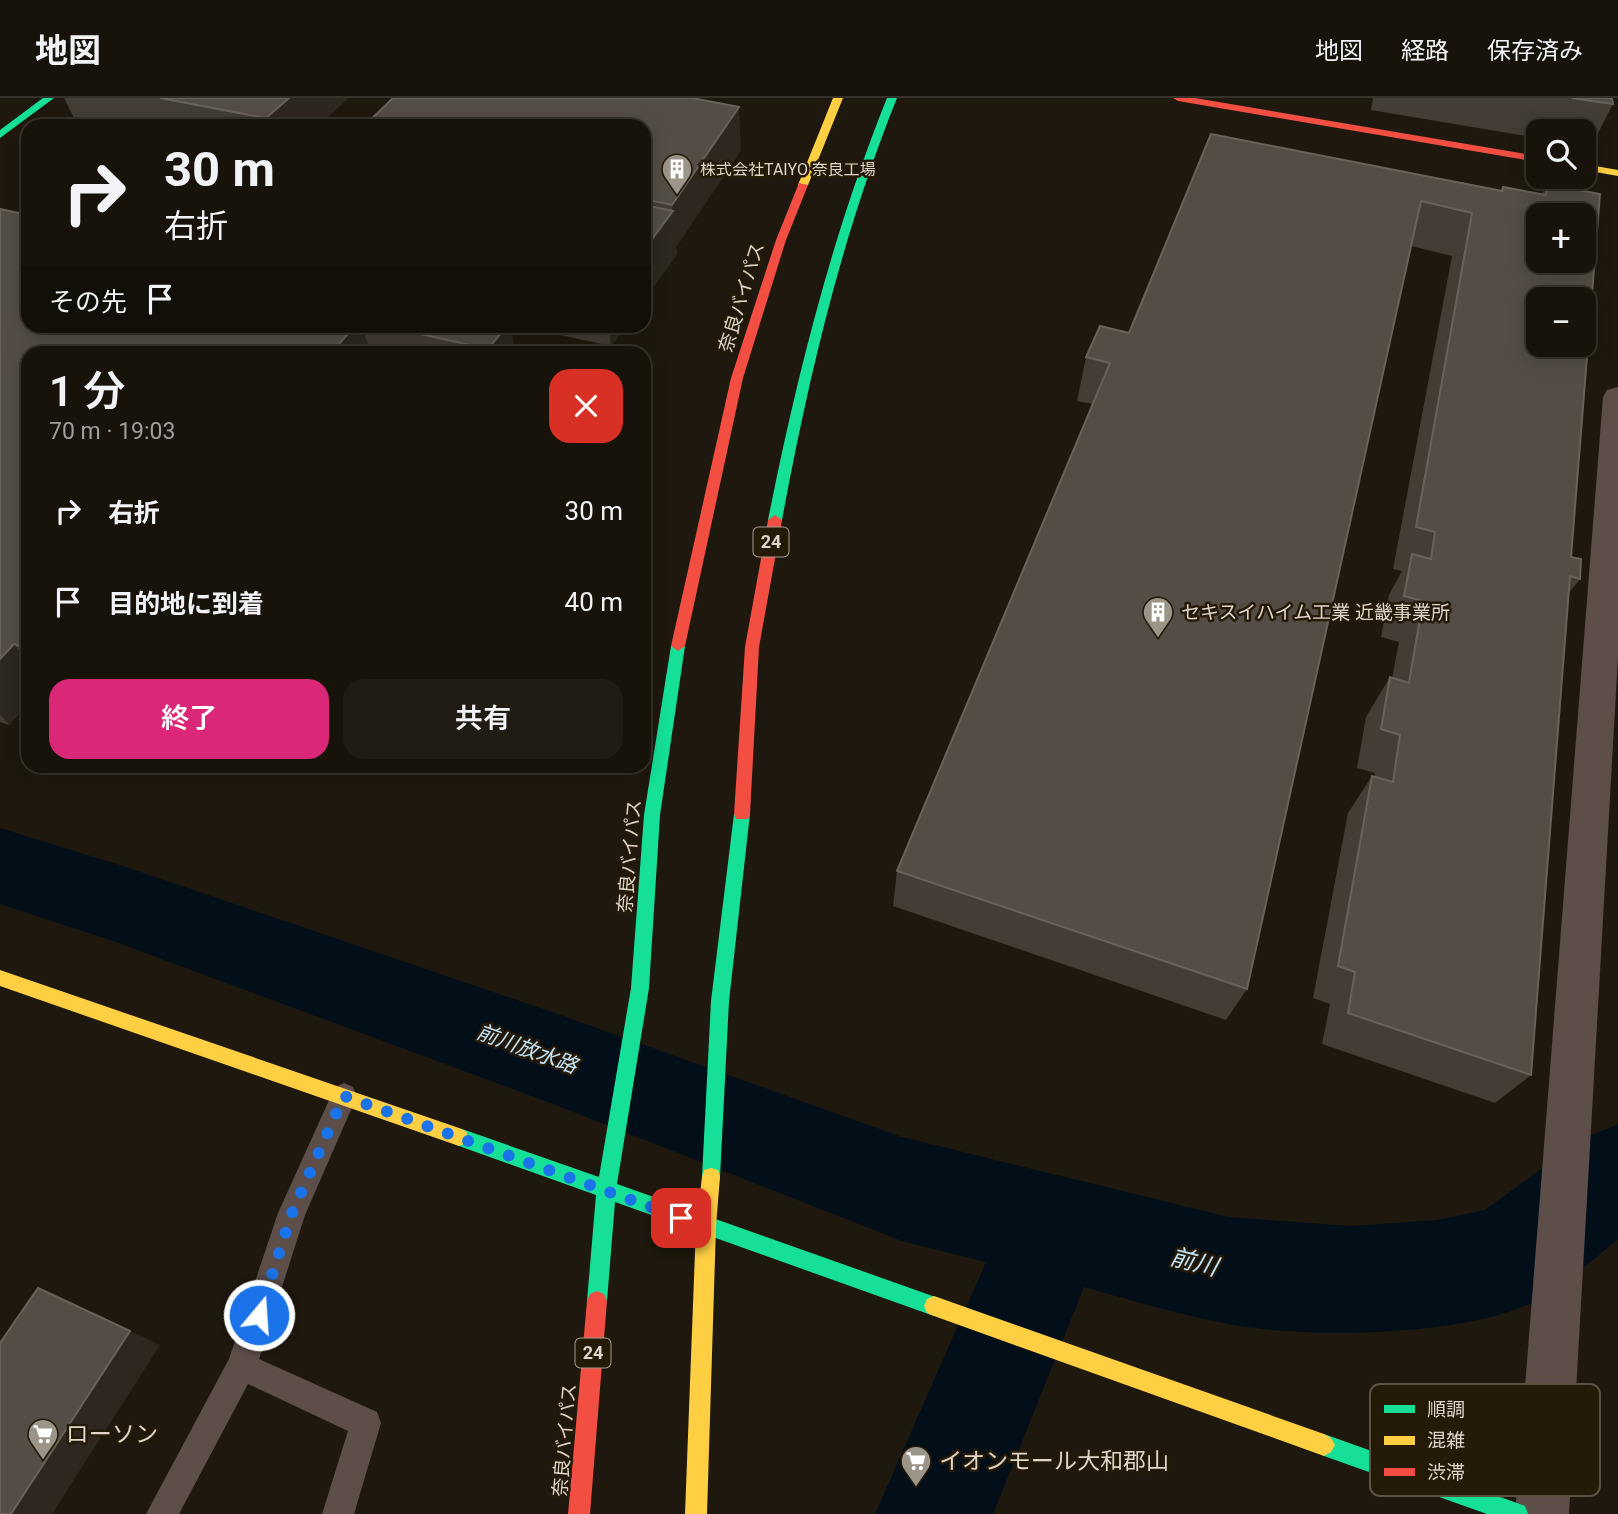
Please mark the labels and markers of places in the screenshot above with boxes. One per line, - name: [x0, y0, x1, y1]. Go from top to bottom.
- building icon: 株式会社TAIYO 奈良工場: [660, 152, 694, 196]
- place label: 株式会社TAIYO 奈良工場: [700, 160, 876, 179]
- building icon: セキスイハイム工業 近畿事業所: [1141, 595, 1175, 639]
- place label: セキスイハイム工業 近畿事業所: [1181, 601, 1450, 624]
- pin: [651, 1188, 711, 1248]
- supermarket icon: ローソン: [26, 1417, 60, 1461]
- place label: ローソン: [66, 1421, 158, 1448]
- supermarket icon: イオンモール大和郡山: [899, 1444, 933, 1488]
- place label: イオンモール大和郡山: [939, 1448, 1169, 1475]

